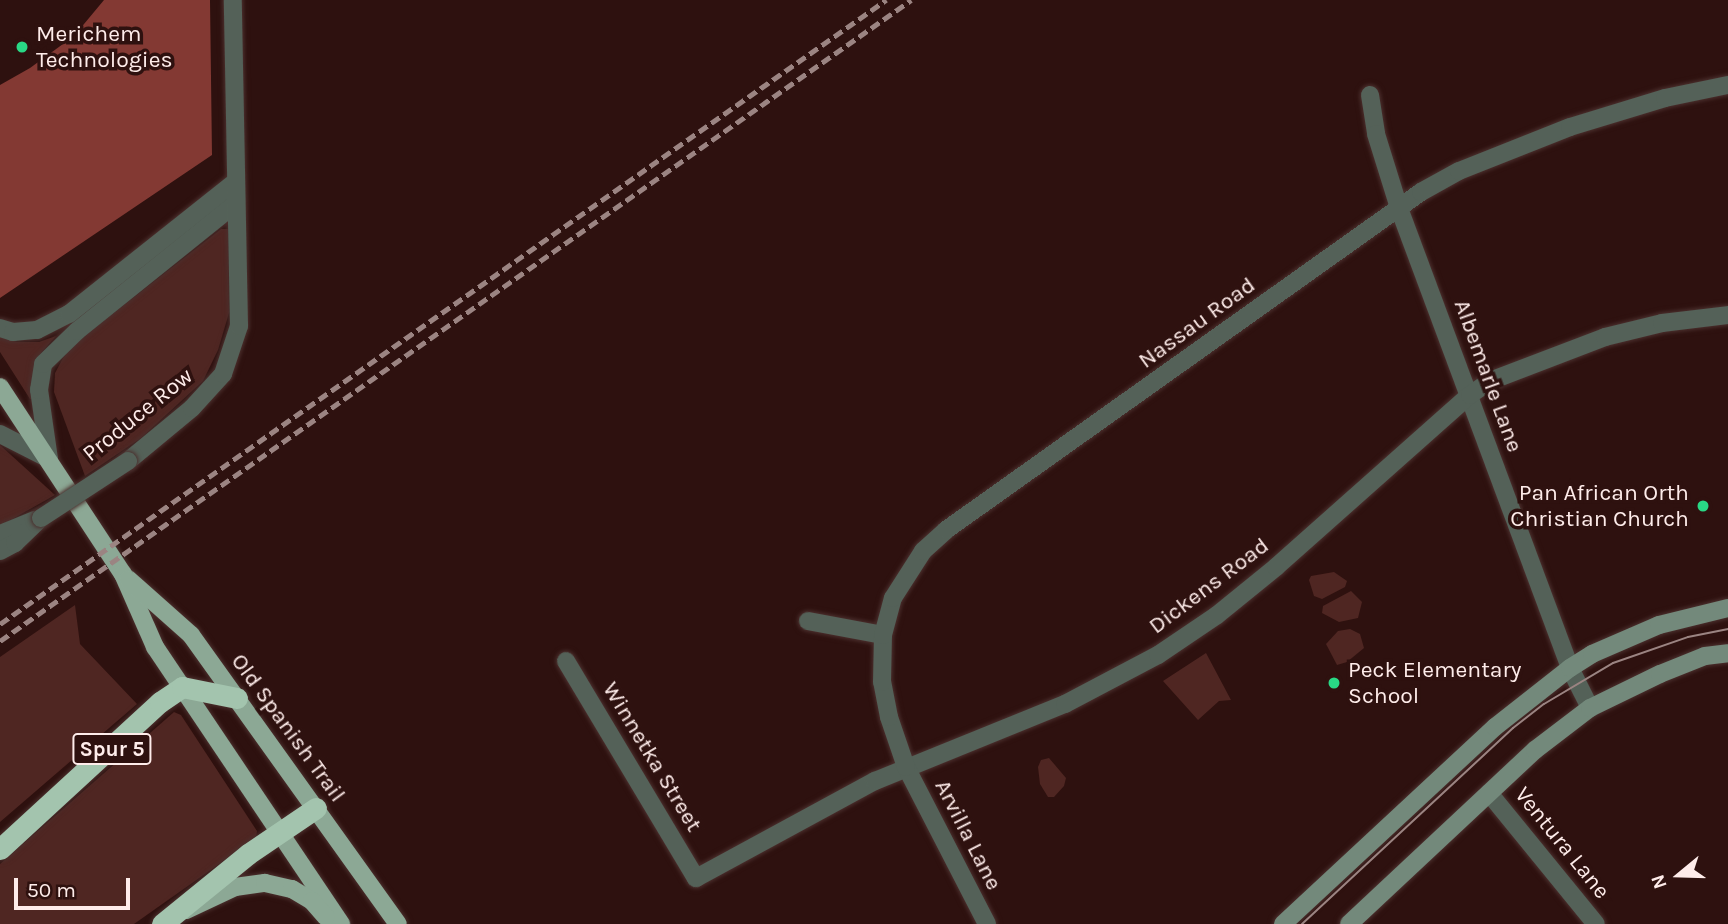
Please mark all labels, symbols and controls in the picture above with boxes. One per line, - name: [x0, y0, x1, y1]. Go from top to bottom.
- place label: Merichem Technologies: [36, 20, 173, 74]
- marker: Merichem Technologies: [14, 39, 30, 55]
- street label: Nassau Road: [1133, 271, 1261, 375]
- street label: Albemarle Lane: [1448, 296, 1528, 456]
- street label: Produce Row: [77, 362, 199, 468]
- place label: Pan African Orth Christian Church: [1510, 479, 1689, 533]
- marker: Pan African Orth Christian Church: [1695, 498, 1711, 514]
- street label: Dickens Road: [1144, 532, 1274, 640]
- street label: Old Spanish Trail: [225, 648, 351, 808]
- place label: Peck Elementary School: [1348, 656, 1522, 710]
- marker: Peck Elementary School: [1326, 675, 1342, 691]
- street label: Winnetka Street: [596, 677, 708, 837]
- road number: Spur 5: [72, 732, 152, 766]
- street label: Arvilla Lane: [928, 775, 1008, 895]
- street label: Ventura Lane: [1508, 781, 1616, 905]
- north arrow: [1644, 840, 1714, 910]
- scale bar: [18, 864, 133, 908]
- text: N: [1647, 872, 1672, 892]
- text: 50 m: [27, 878, 76, 902]

